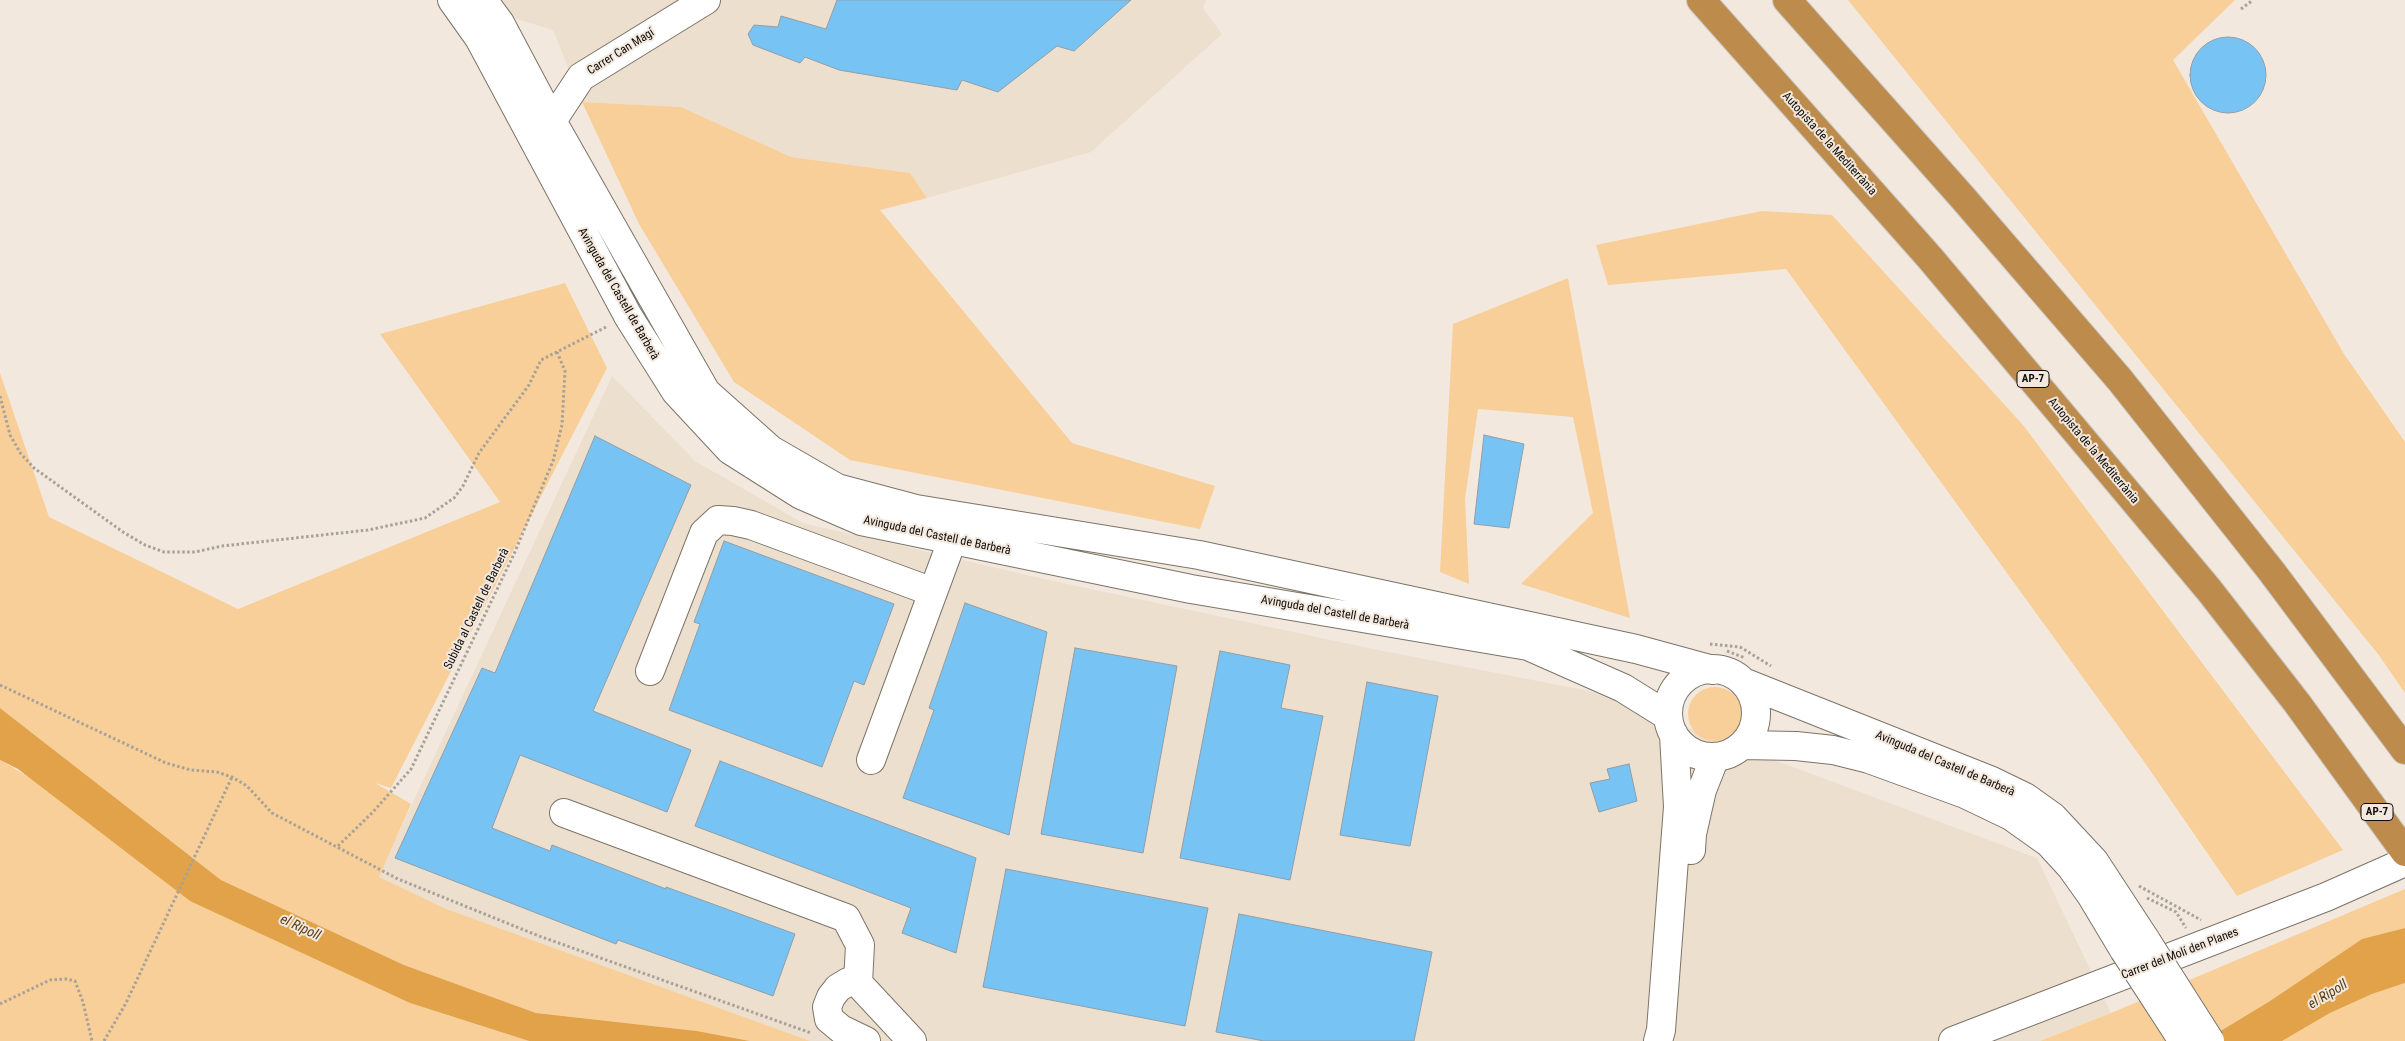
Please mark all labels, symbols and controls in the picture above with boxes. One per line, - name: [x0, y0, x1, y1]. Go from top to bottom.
- street label: Carrer Can Magí: [585, 26, 657, 78]
- street label: Autopista de la Mediterrània: [1779, 90, 1879, 198]
- street label: Avinguda del Castell de Barberà: [574, 225, 662, 363]
- road number: AP-7: [2017, 370, 2049, 388]
- street label: Autopista de la Mediterrània: [2045, 395, 2141, 507]
- street label: Avinguda del Castell de Barberà: [862, 513, 1012, 559]
- street label: Subida al Castell de Barberà: [441, 546, 513, 672]
- street label: Avinguda del Castell de Barberà: [1260, 593, 1410, 633]
- street label: Avinguda del Castell de Barberà: [1873, 728, 2017, 800]
- road number: AP-7: [2361, 804, 2393, 820]
- water label: el Ripoll: [277, 911, 323, 945]
- street label: Carrer del Molí den Planes: [2119, 925, 2241, 983]
- water label: el Ripoll: [2305, 977, 2351, 1013]

